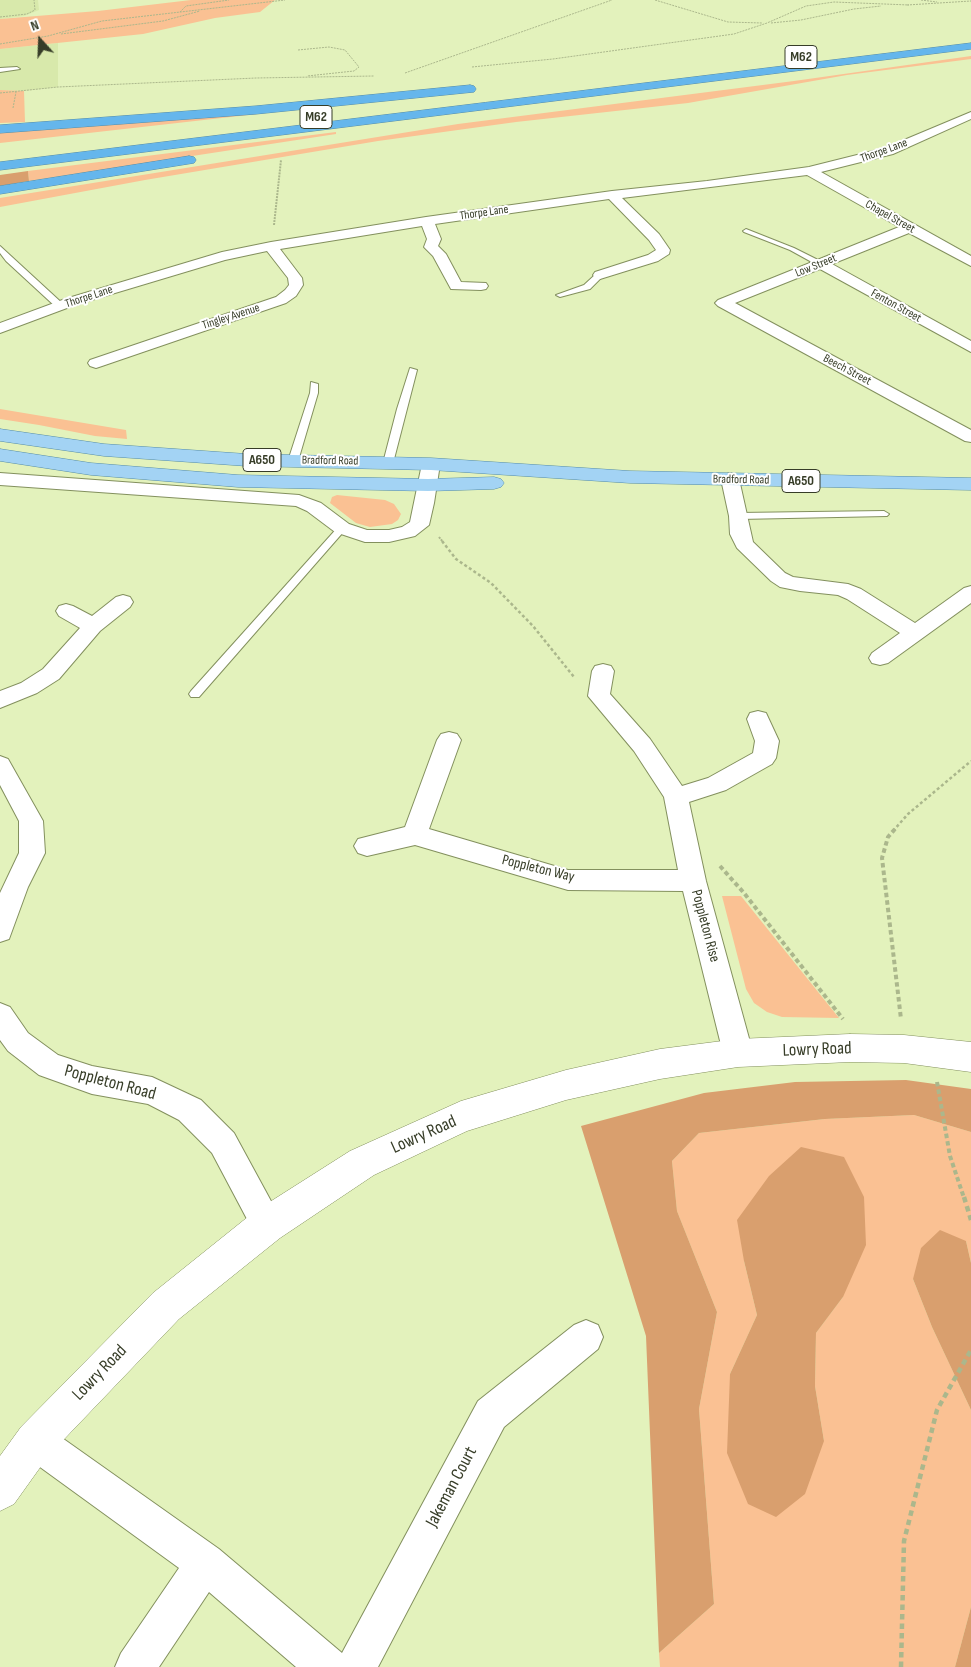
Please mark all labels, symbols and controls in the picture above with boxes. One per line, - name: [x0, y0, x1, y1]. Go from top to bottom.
- north arrow: [15, 15, 65, 65]
- text: N: [28, 16, 41, 35]
- road number: M62: [785, 46, 817, 68]
- road number: M62: [300, 105, 332, 128]
- street label: Thorpe Lane: [858, 136, 910, 166]
- street label: Chapel Street: [863, 197, 917, 237]
- street label: Thorpe Lane: [459, 202, 509, 224]
- street label: Low Street: [793, 251, 839, 281]
- street label: Thorpe Lane: [63, 283, 115, 311]
- street label: Fenton Street: [868, 286, 924, 326]
- street label: Tingley Avenue: [200, 301, 262, 333]
- street label: Beech Street: [821, 351, 873, 389]
- road number: A650: [243, 448, 281, 472]
- street label: Bradford Road: [302, 453, 358, 469]
- road number: A650: [782, 470, 820, 492]
- street label: Bradford Road: [713, 472, 769, 488]
- street label: Poppleton Way: [500, 851, 576, 887]
- street label: Poppleton Rise: [687, 888, 723, 964]
- street label: Lowry Road: [782, 1038, 852, 1062]
- street label: Poppleton Road: [62, 1060, 158, 1106]
- street label: Lowry Road: [388, 1111, 460, 1159]
- street label: Lowry Road: [68, 1341, 132, 1405]
- street label: Jakeman Court: [422, 1443, 482, 1531]

